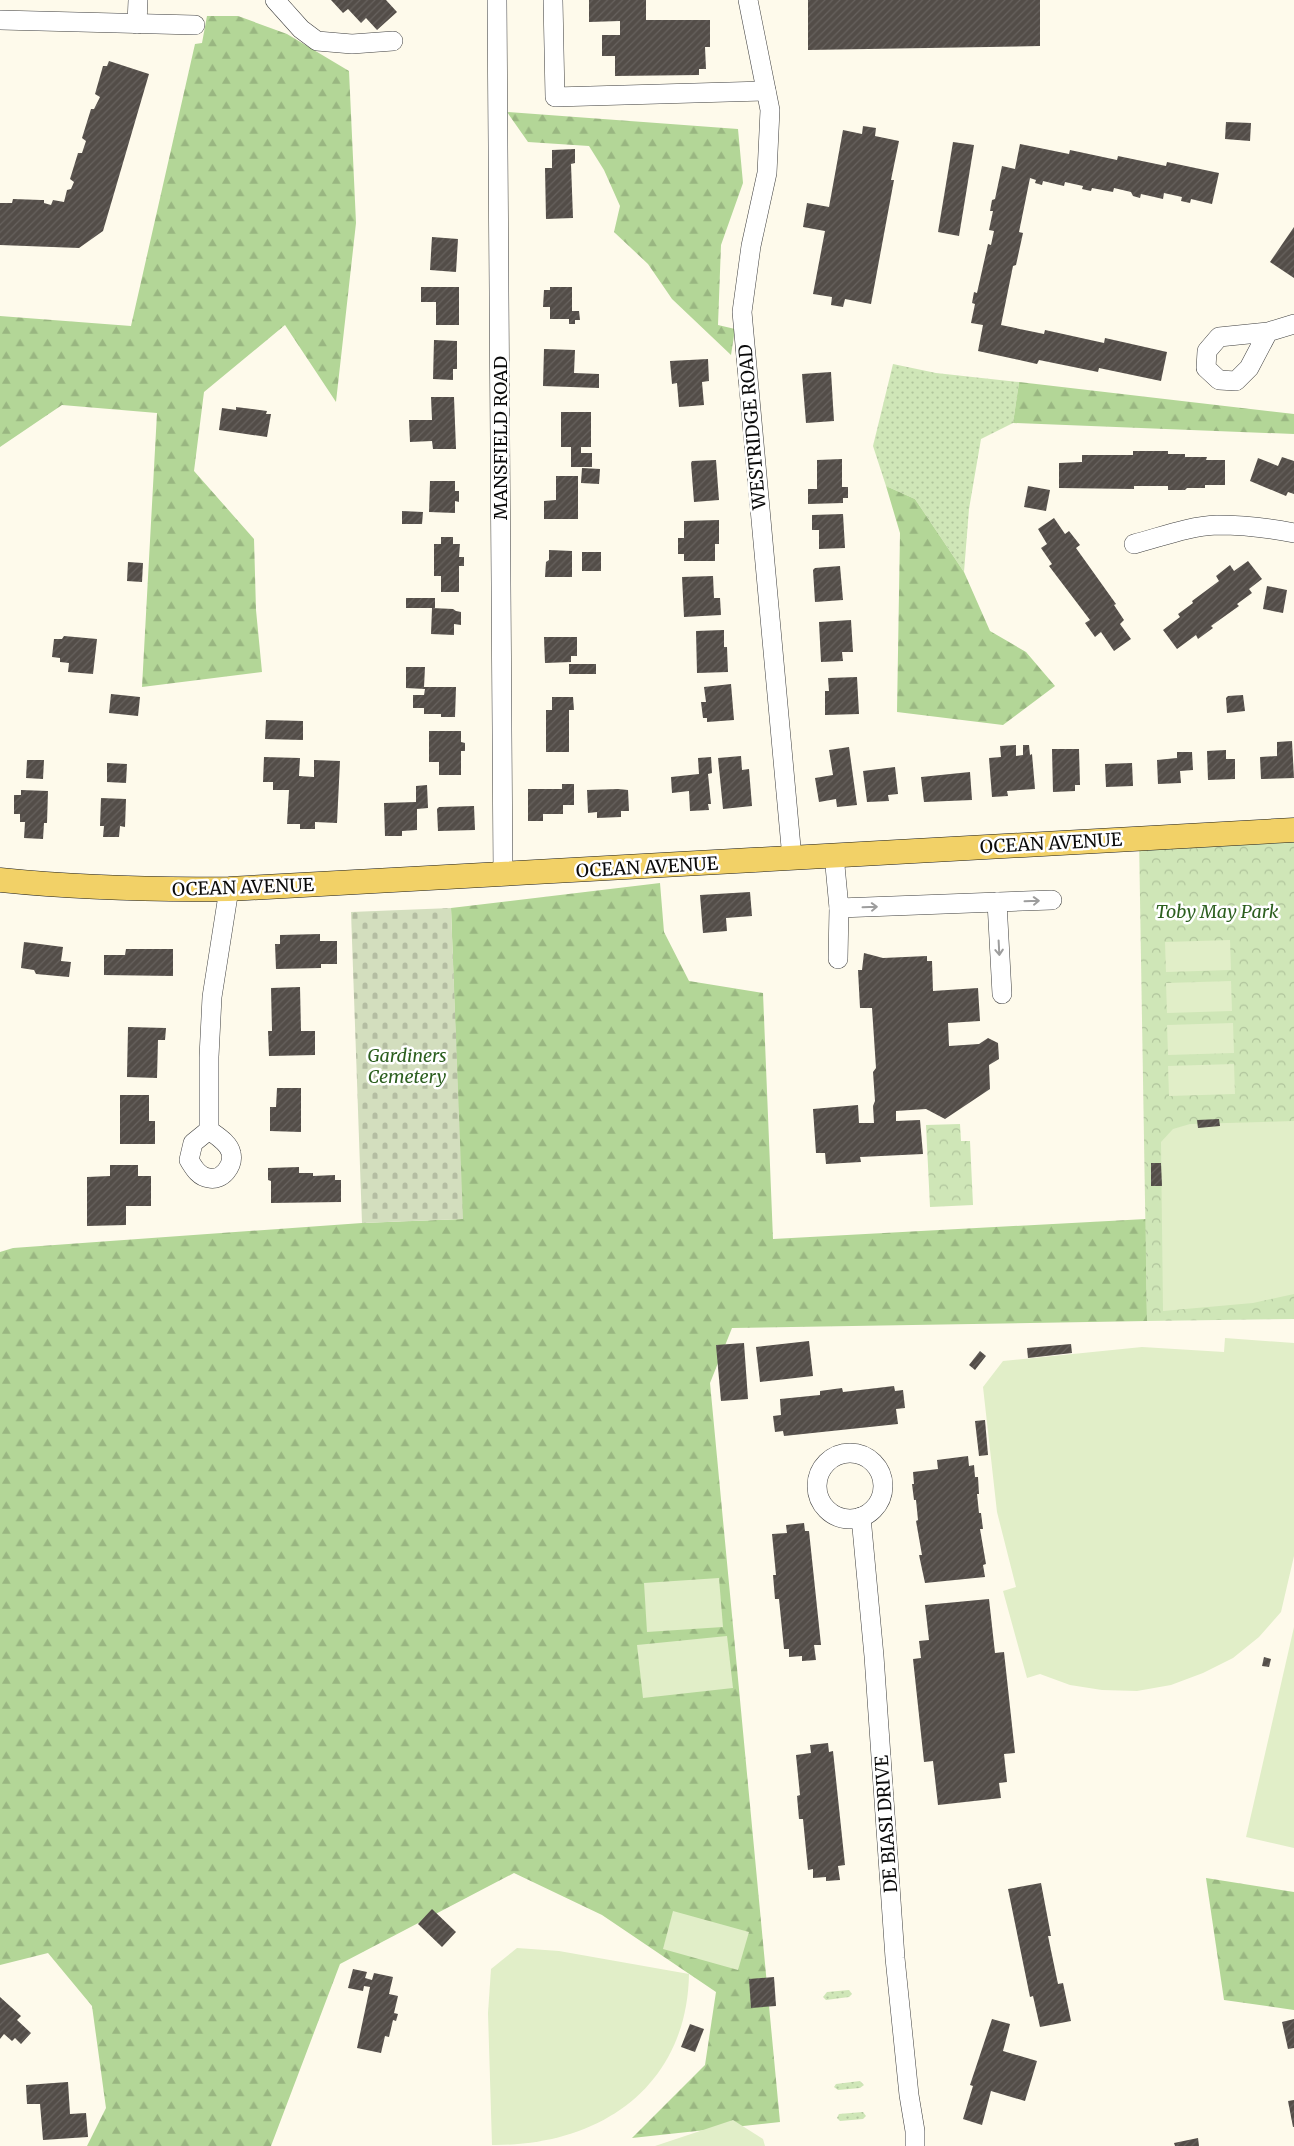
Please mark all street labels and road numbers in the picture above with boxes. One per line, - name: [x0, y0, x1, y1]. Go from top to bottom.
- street label: WESTRIDGE ROAD: [733, 343, 771, 512]
- street label: MANSFIELD ROAD: [489, 356, 512, 520]
- street label: OCEAN AVENUE: [979, 828, 1123, 858]
- street label: OCEAN AVENUE: [575, 852, 719, 882]
- street label: OCEAN AVENUE: [172, 873, 315, 901]
- street label: DE BIASI DRIVE: [870, 1754, 902, 1894]

